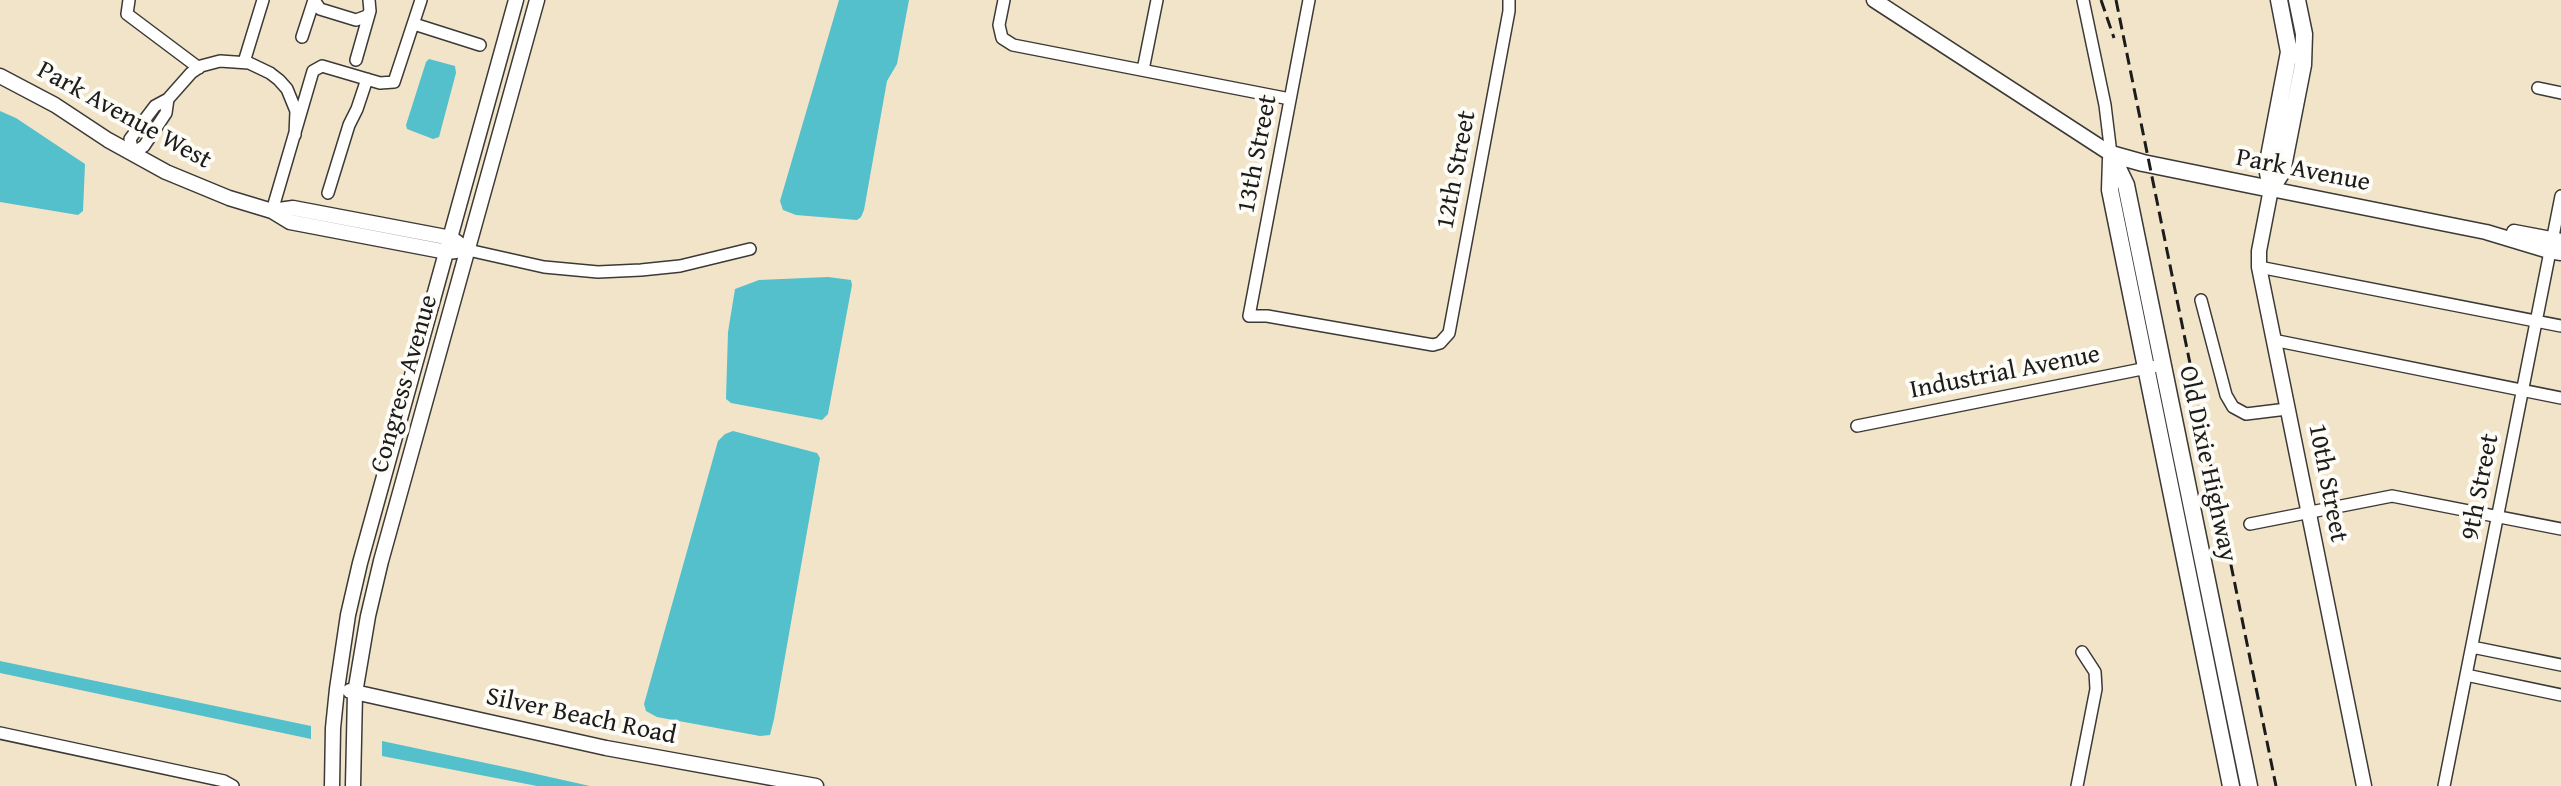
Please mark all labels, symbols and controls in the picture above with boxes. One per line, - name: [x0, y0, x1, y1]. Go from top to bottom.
- street label: Park Avenue West: [31, 55, 217, 177]
- street label: 13th Street: [1231, 92, 1285, 216]
- street label: 12th Street: [1430, 108, 1484, 232]
- street label: Park Avenue: [2233, 143, 2373, 199]
- street label: Congress Avenue: [365, 291, 445, 477]
- street label: Industrial Avenue: [1907, 339, 2103, 407]
- street label: Old Dixie Highway: [2171, 363, 2243, 565]
- street label: 10th Street: [2300, 421, 2354, 545]
- street label: 9th Street: [2455, 431, 2507, 543]
- street label: Silver Beach Road: [483, 682, 679, 752]

